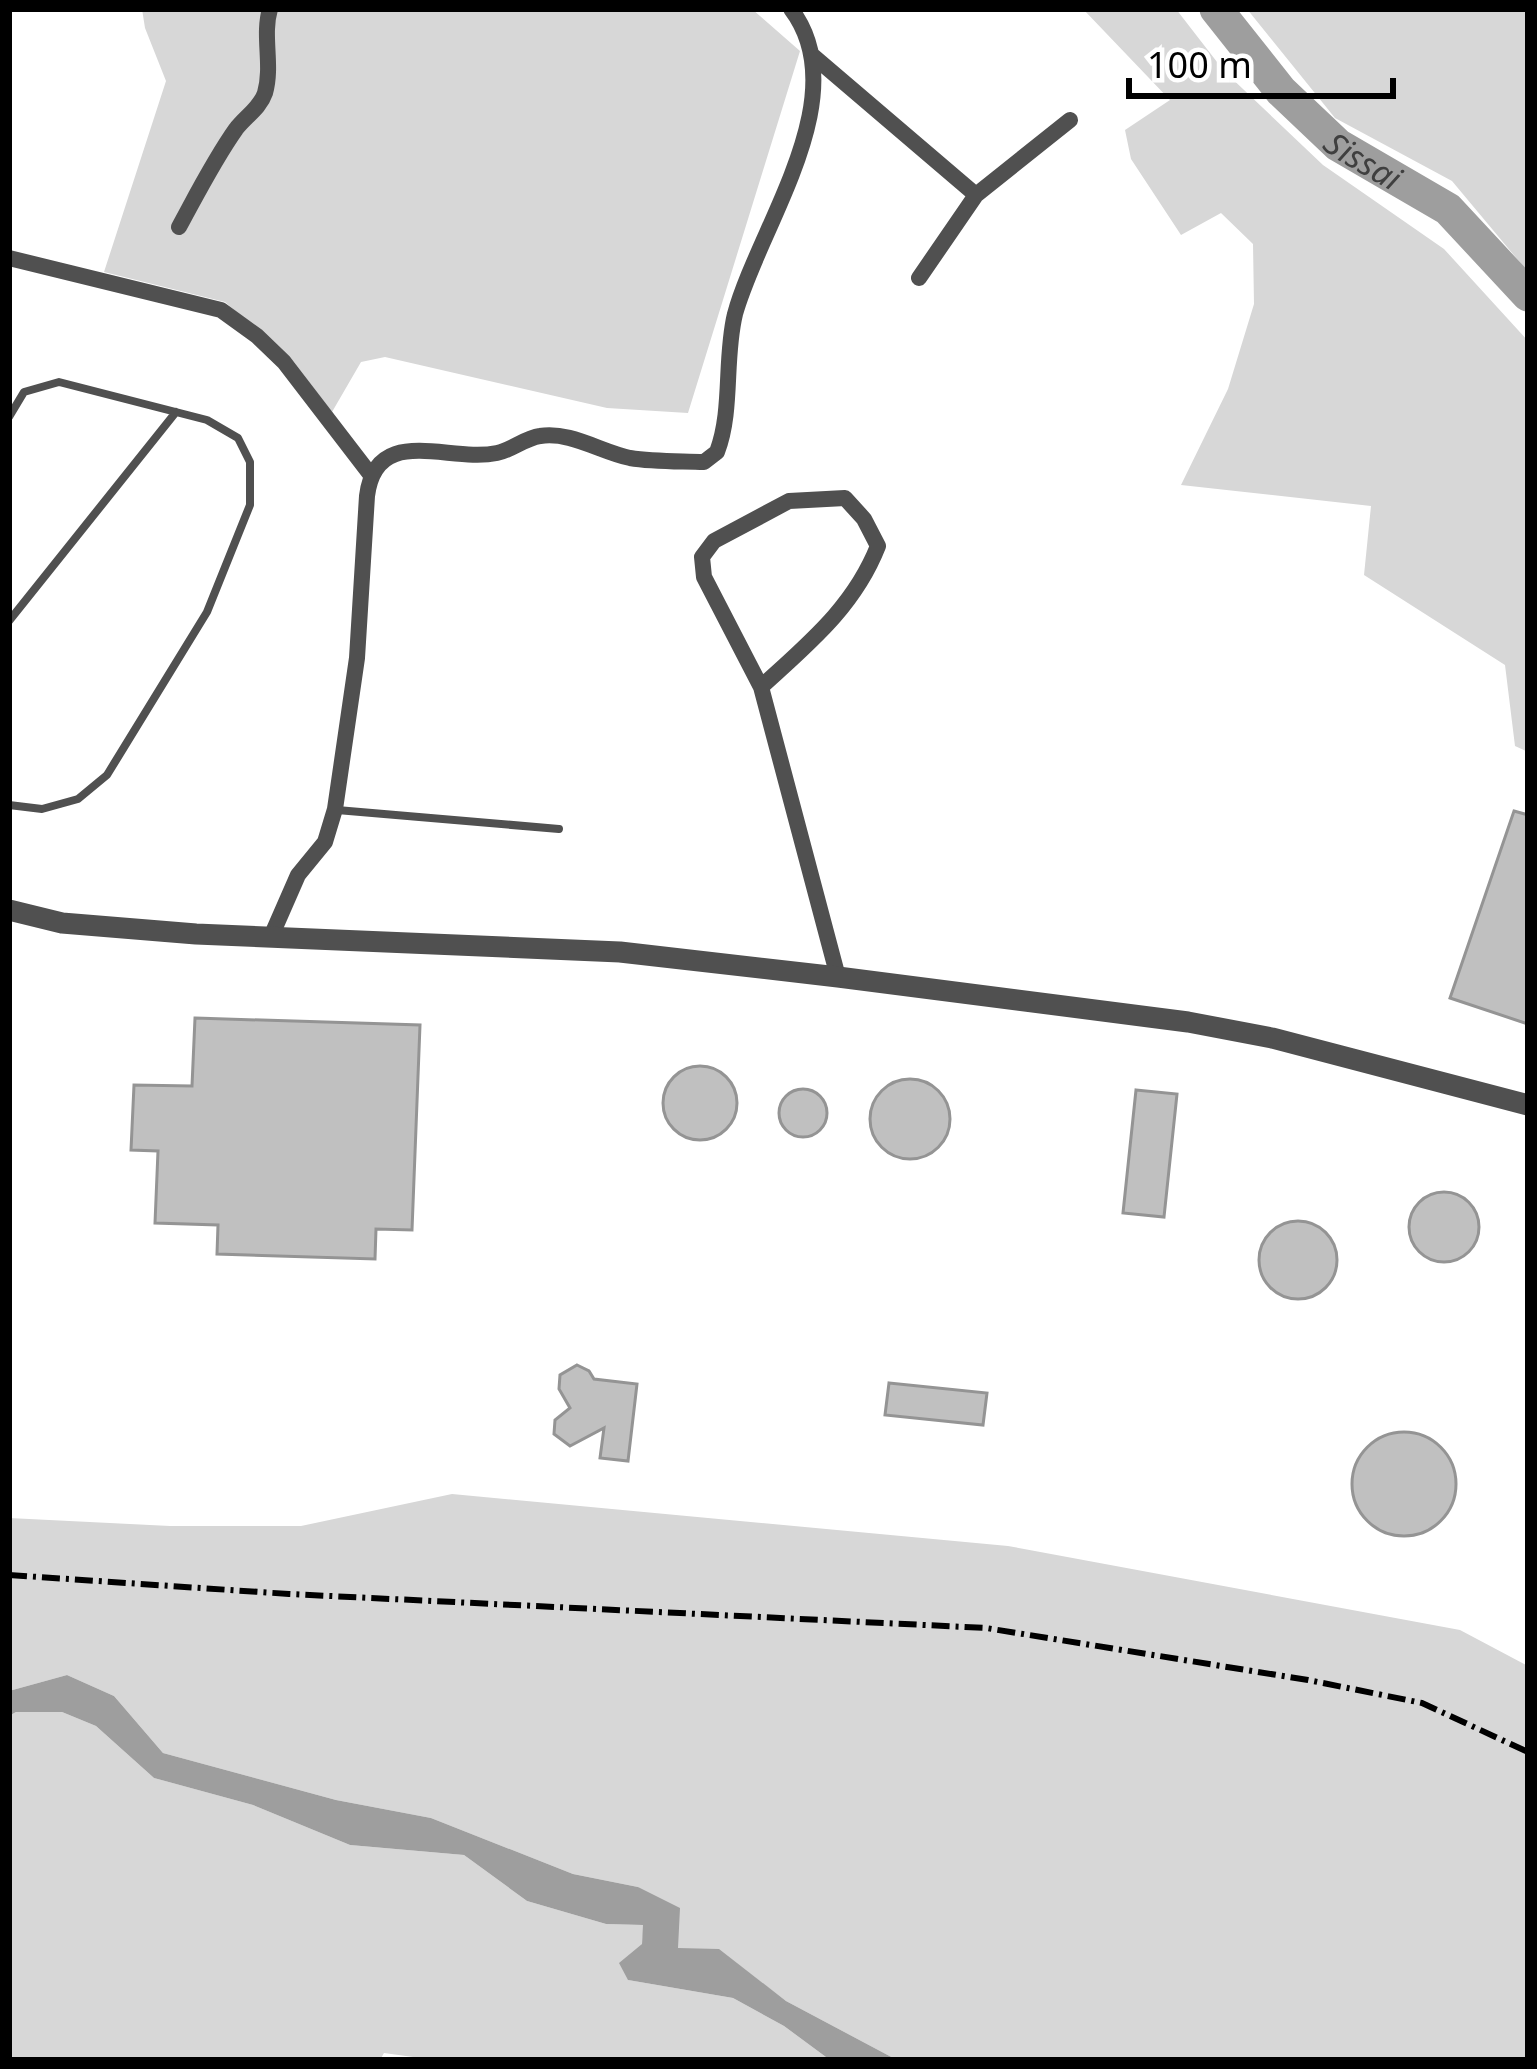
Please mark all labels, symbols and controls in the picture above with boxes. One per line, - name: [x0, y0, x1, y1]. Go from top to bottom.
- scale bar: [1129, 24, 1393, 98]
- text: 100 m: [1147, 40, 1252, 89]
- water label: Sissai: [1315, 121, 1411, 200]

